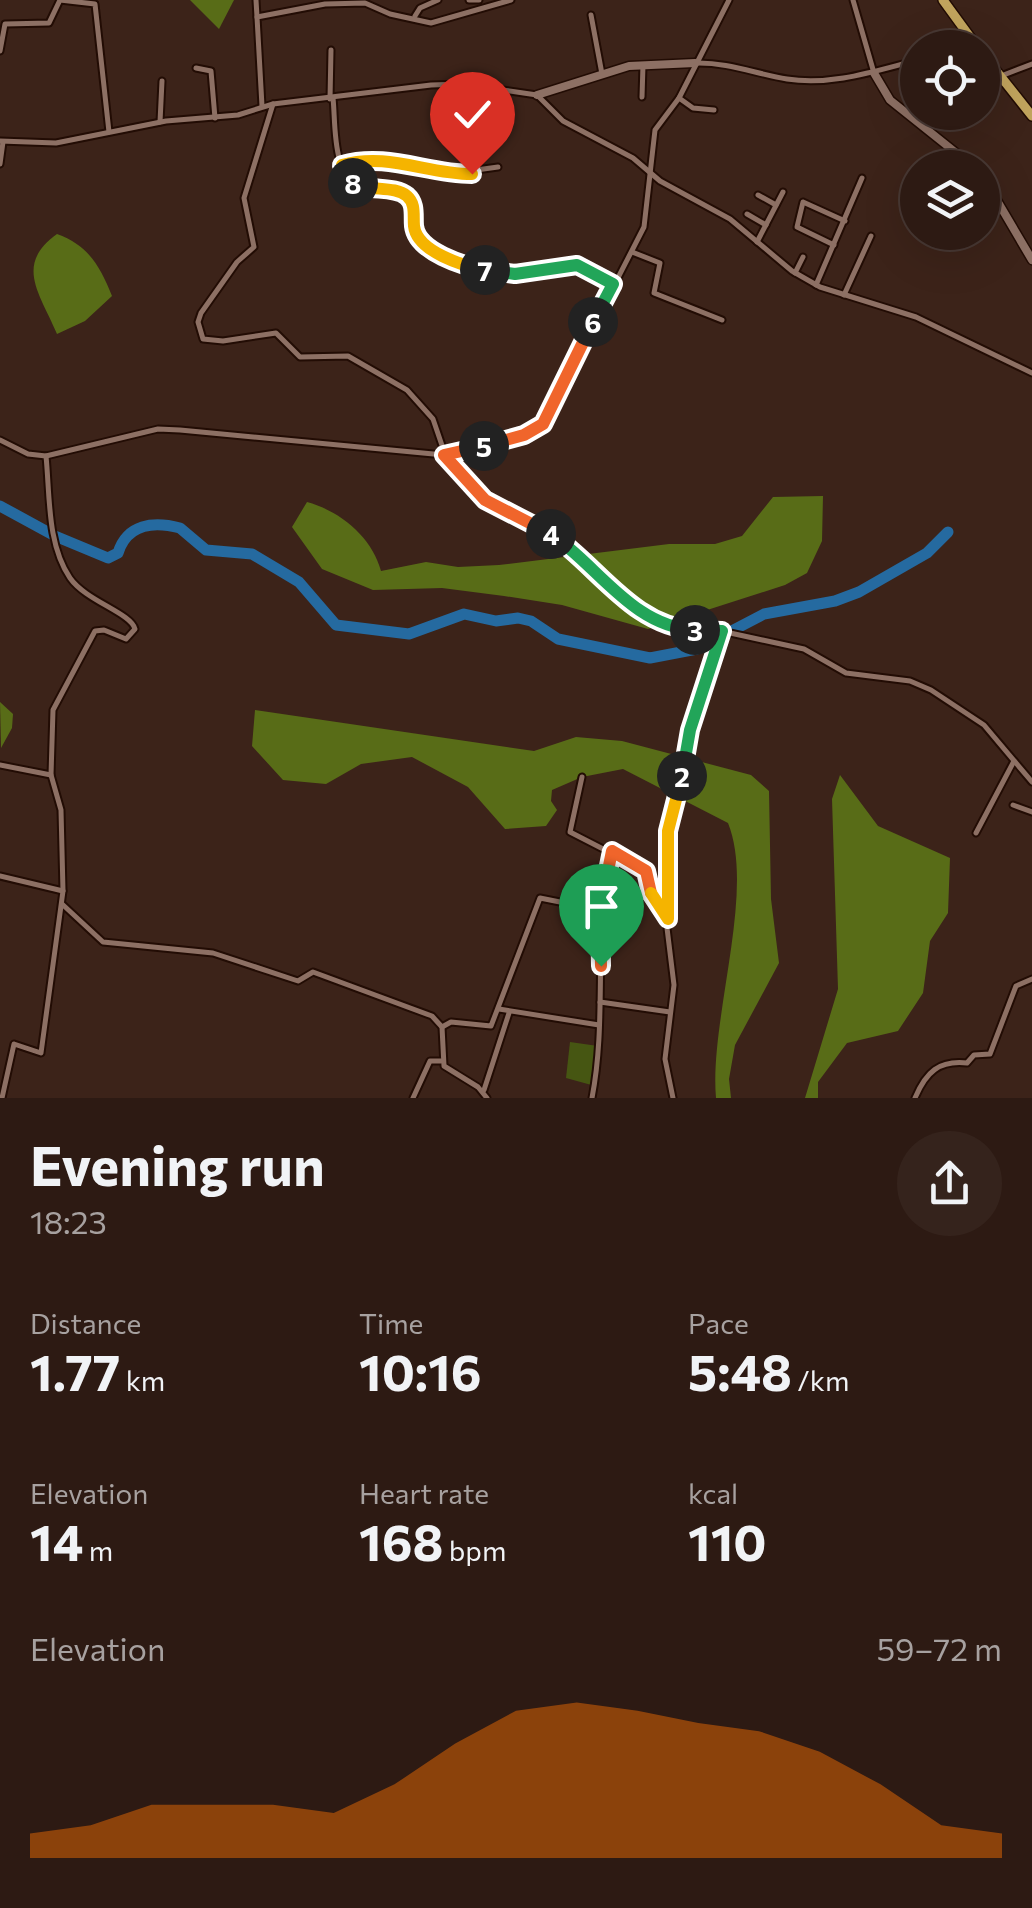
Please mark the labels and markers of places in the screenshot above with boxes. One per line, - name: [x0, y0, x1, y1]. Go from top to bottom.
- pin: [430, 72, 515, 175]
- pin: 8: [328, 158, 378, 208]
- pin: 7: [460, 245, 510, 295]
- pin: 6: [568, 297, 618, 347]
- pin: 5: [459, 421, 509, 471]
- pin: 4: [526, 509, 576, 559]
- pin: 3: [670, 605, 720, 655]
- pin: 2: [657, 751, 707, 801]
- pin: [559, 864, 644, 967]

